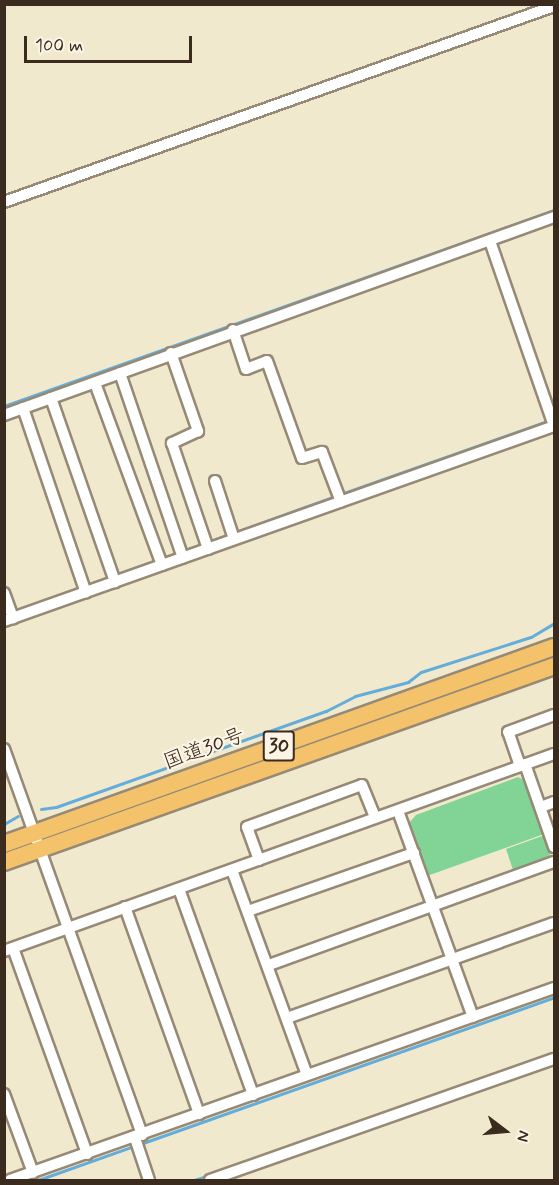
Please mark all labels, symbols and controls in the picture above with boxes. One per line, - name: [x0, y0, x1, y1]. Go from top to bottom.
- scale bar: [27, 24, 195, 62]
- text: 100 m: [35, 34, 83, 58]
- street label: 国道30号: [160, 723, 248, 775]
- road number: 30: [262, 729, 296, 763]
- north arrow: [475, 1101, 535, 1161]
- text: N: [511, 1128, 534, 1144]

